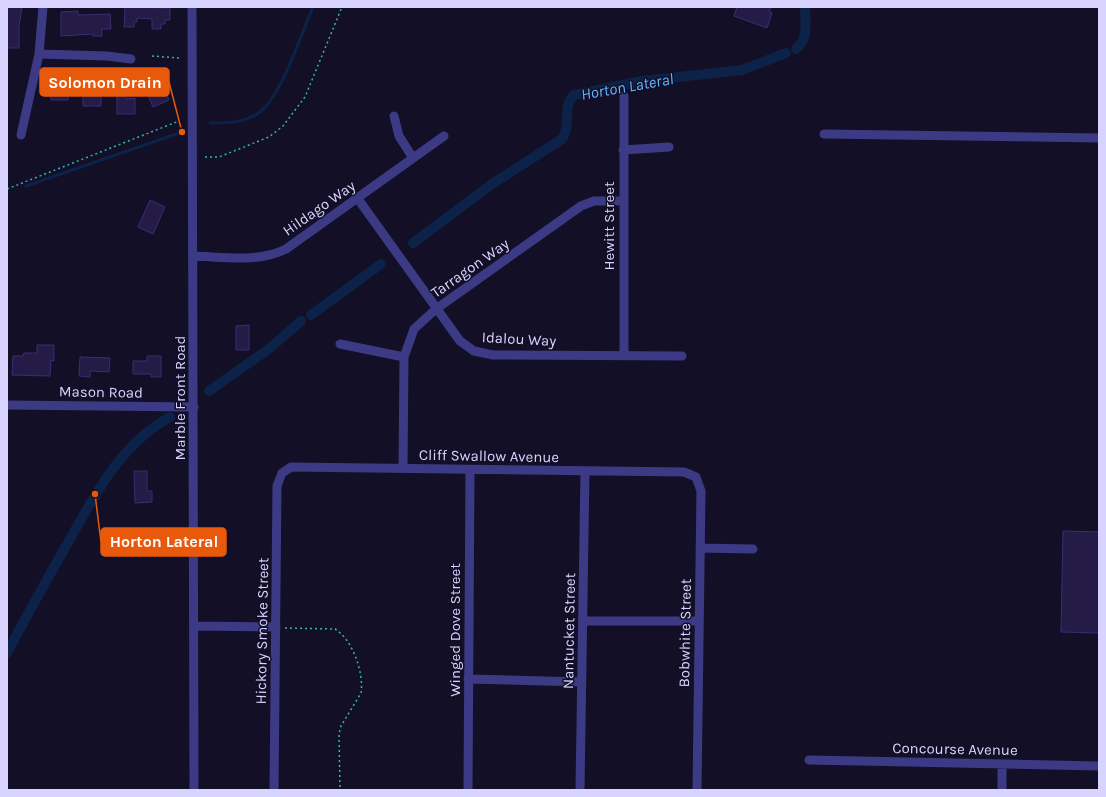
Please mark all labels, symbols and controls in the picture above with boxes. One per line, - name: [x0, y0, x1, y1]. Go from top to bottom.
- callout: Solomon Drain: [40, 68, 169, 96]
- water label: Horton Lateral: [579, 69, 675, 104]
- text: Solomon Drain: [48, 73, 162, 92]
- street label: Hildago Way: [279, 176, 359, 240]
- street label: Hewitt Street: [600, 181, 618, 271]
- street label: Tarragon Way: [428, 235, 512, 301]
- street label: Idalou Way: [481, 328, 557, 350]
- street label: Marble Front Road: [171, 335, 189, 461]
- street label: Mason Road: [59, 382, 143, 402]
- street label: Cliff Swallow Avenue: [419, 446, 559, 466]
- callout: Horton Lateral: [101, 528, 226, 556]
- text: Horton Lateral: [110, 532, 218, 551]
- street label: Hickory Smoke Street: [252, 557, 272, 705]
- street label: Winged Dove Street: [446, 563, 464, 697]
- street label: Nantucket Street: [559, 572, 579, 689]
- street label: Bobwhite Street: [675, 578, 695, 688]
- street label: Concourse Avenue: [892, 739, 1018, 759]

